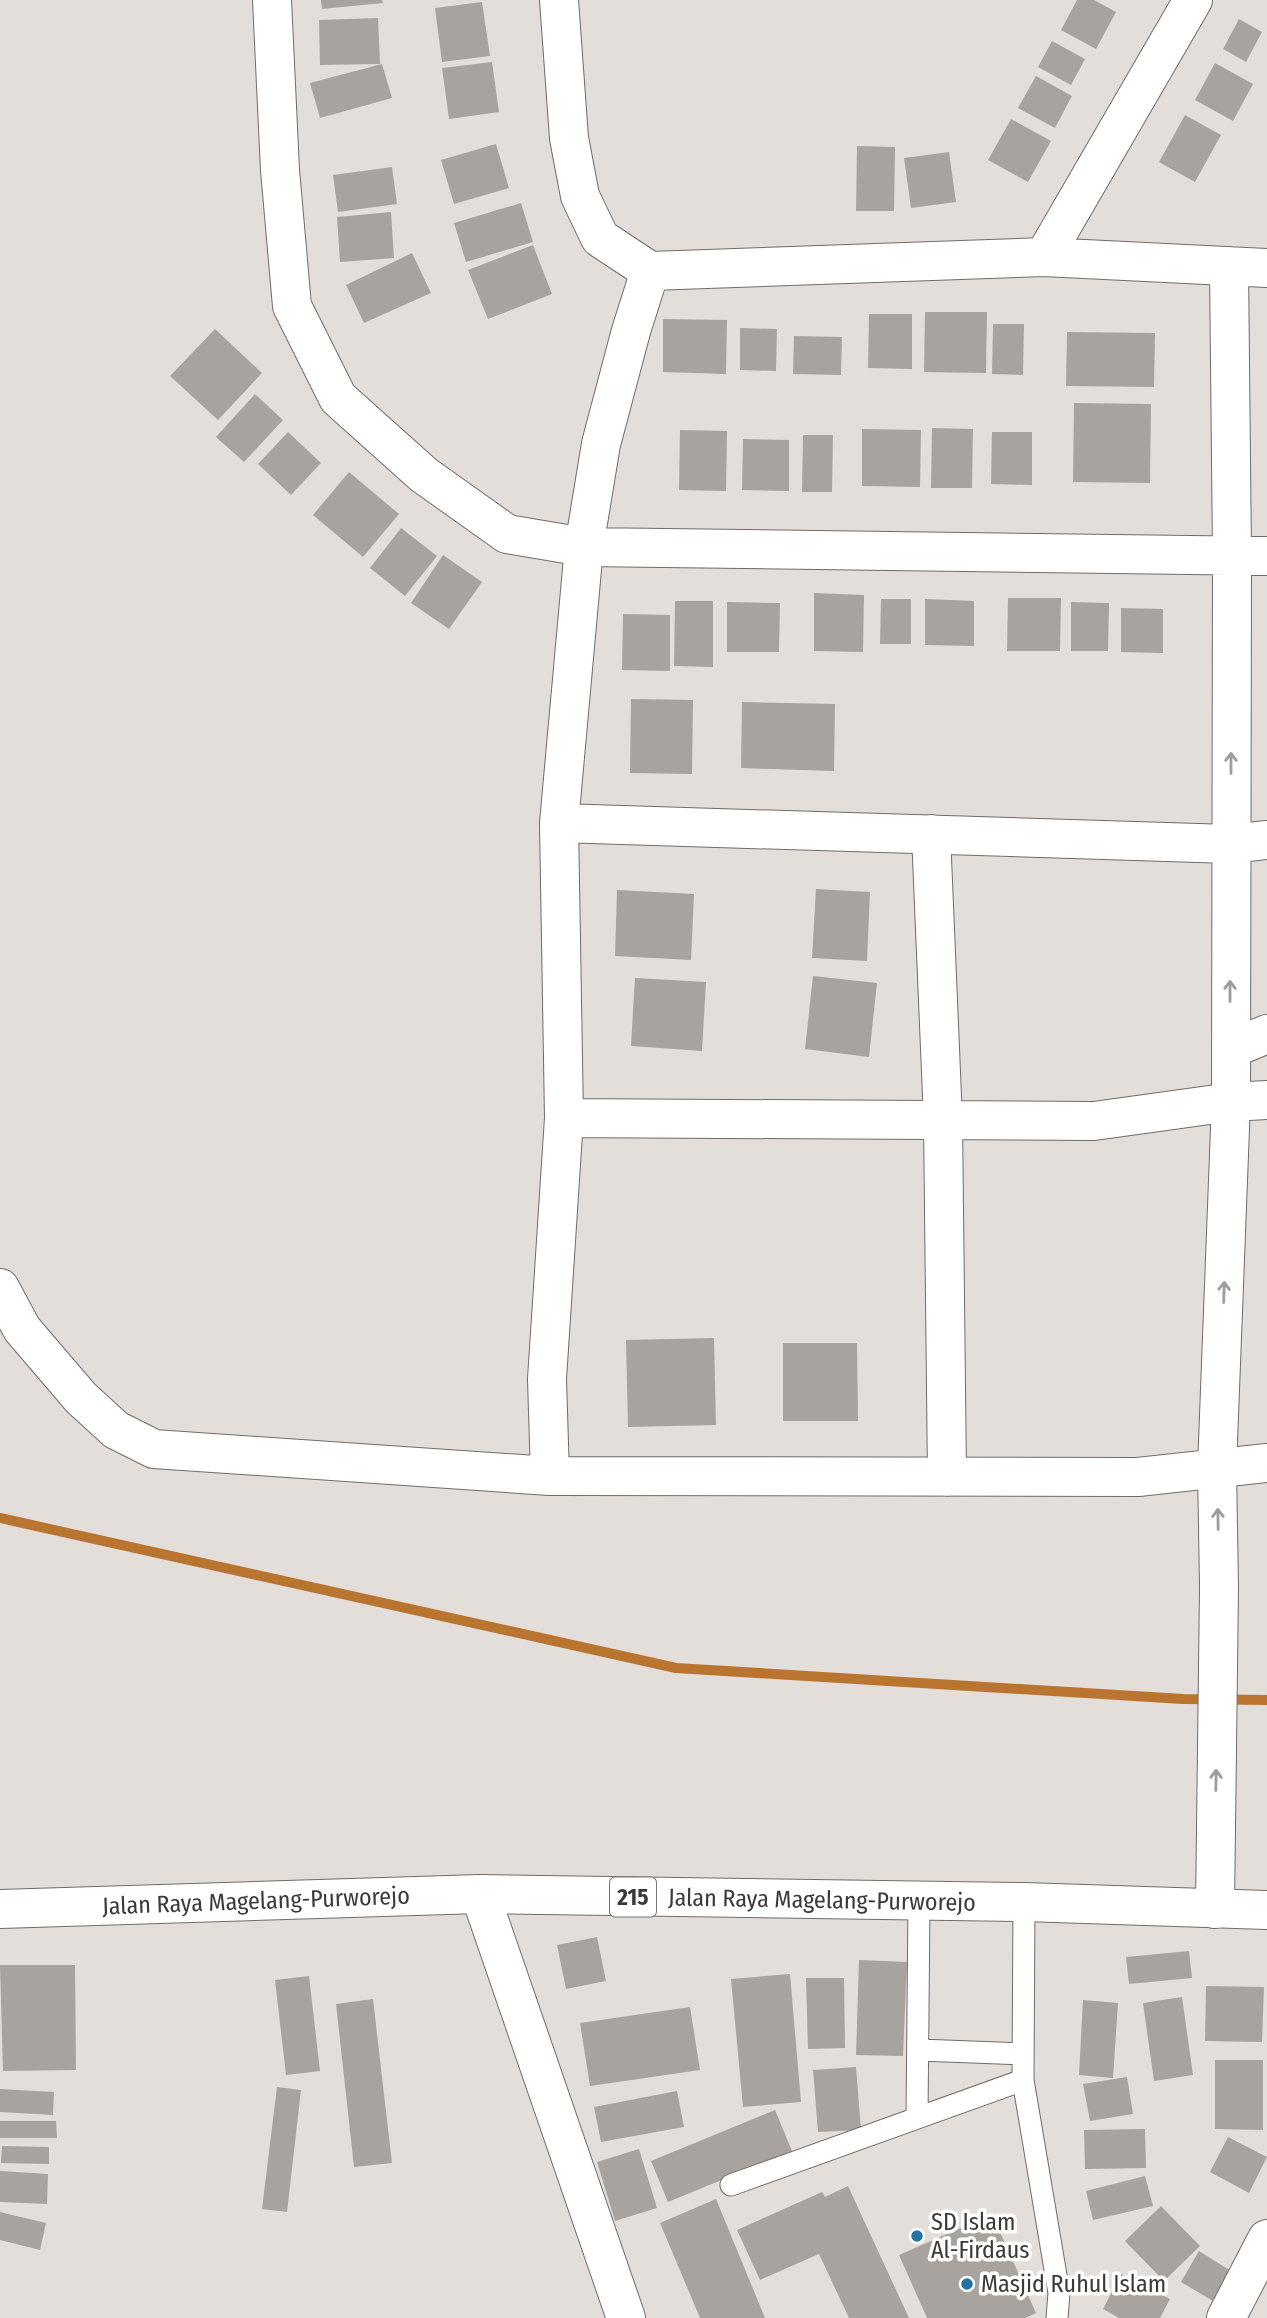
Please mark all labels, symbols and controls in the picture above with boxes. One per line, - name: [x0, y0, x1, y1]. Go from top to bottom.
- one-way arrow: [1224, 752, 1238, 775]
- one-way arrow: [1223, 980, 1237, 1003]
- one-way arrow: [1217, 1280, 1230, 1303]
- one-way arrow: [1211, 1508, 1224, 1531]
- one-way arrow: [1209, 1769, 1222, 1792]
- road number: 215: [610, 1878, 656, 1916]
- street label: Jalan Raya Magelang-Purworejo: [102, 1882, 410, 1920]
- street label: Jalan Raya Magelang-Purworejo: [668, 1883, 976, 1917]
- place label: SD Islam Al-Firdaus: [931, 2208, 1030, 2264]
- marker: SD Islam Al-Firdaus: [909, 2228, 925, 2244]
- place label: Masjid Ruhul Islam: [981, 2270, 1166, 2298]
- marker: Masjid Ruhul Islam: [959, 2276, 975, 2292]

